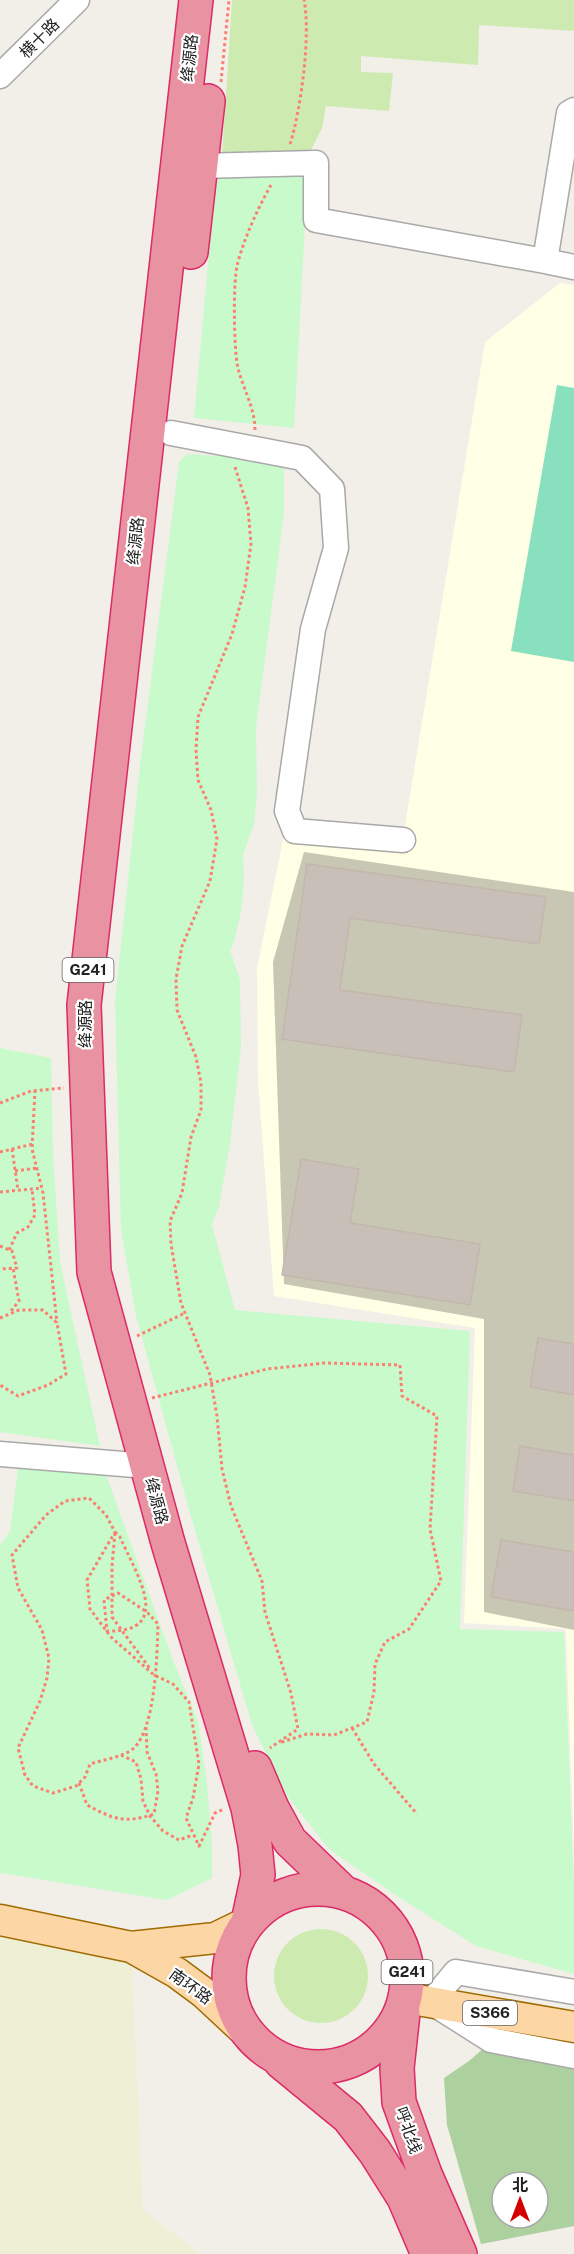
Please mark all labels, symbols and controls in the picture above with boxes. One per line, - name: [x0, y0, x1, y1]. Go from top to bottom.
- street label: 横十路: [16, 15, 63, 62]
- street label: 绛源路: [178, 33, 201, 83]
- street label: 绛源路: [124, 516, 147, 566]
- road number: G241: [62, 958, 113, 982]
- street label: 绛源路: [76, 1000, 95, 1048]
- street label: 绛源路: [141, 1475, 172, 1527]
- road number: G241: [382, 1960, 432, 1984]
- street label: 南环路: [166, 1965, 216, 2008]
- road number: S366: [463, 2001, 517, 2025]
- street label: 呼北线: [392, 2104, 425, 2156]
- north arrow: [490, 2170, 550, 2230]
- text: 北: [512, 2176, 528, 2195]

